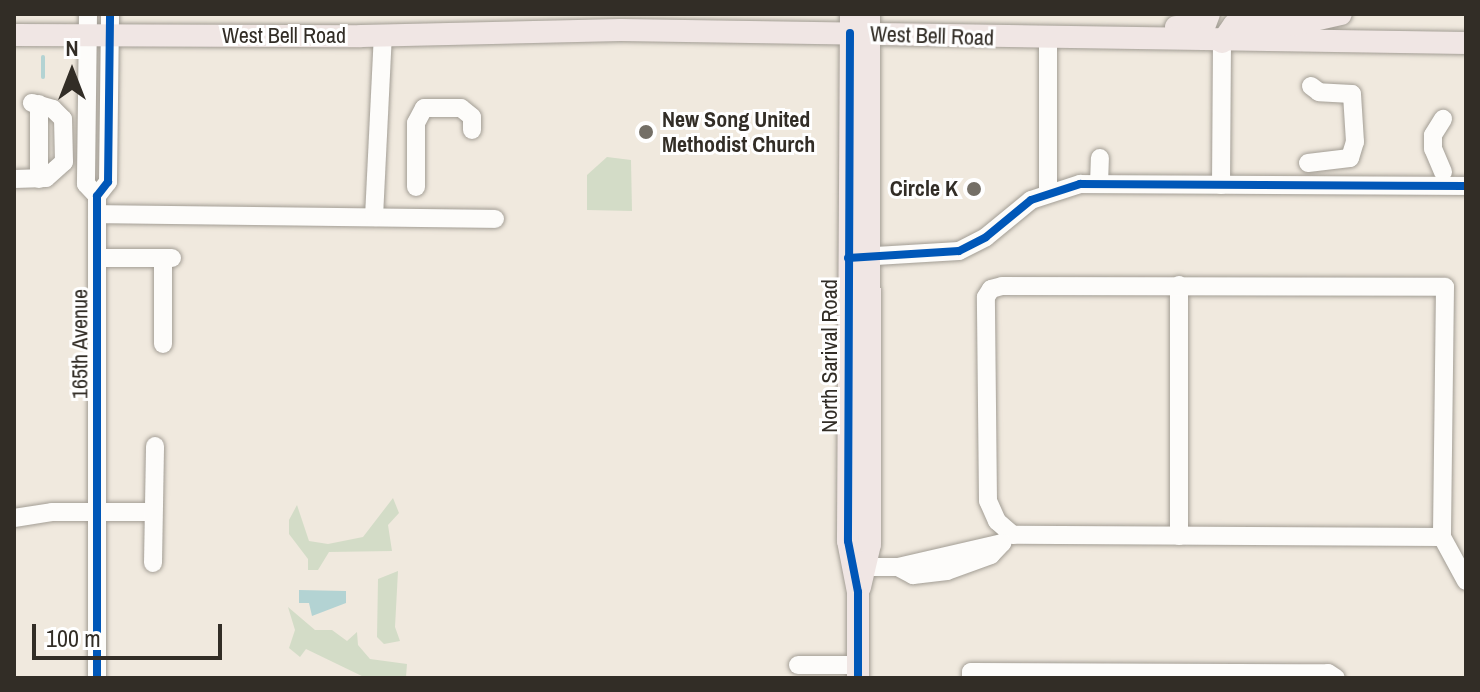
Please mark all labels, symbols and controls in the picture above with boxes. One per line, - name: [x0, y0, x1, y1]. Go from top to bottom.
- street label: West Bell Road: [870, 21, 994, 51]
- street label: West Bell Road: [222, 23, 346, 49]
- north arrow: [32, 32, 112, 112]
- text: N: [65, 33, 79, 63]
- place label: New Song United Methodist Church: [662, 106, 815, 158]
- marker: New Song United Methodist Church: [637, 123, 655, 141]
- place label: Circle K: [890, 176, 958, 202]
- marker: Circle K: [965, 180, 983, 198]
- street label: North Sarival Road: [817, 279, 843, 433]
- street label: 165th Avenue: [67, 288, 93, 400]
- scale bar: [36, 608, 226, 658]
- text: 100 m: [46, 622, 101, 654]

